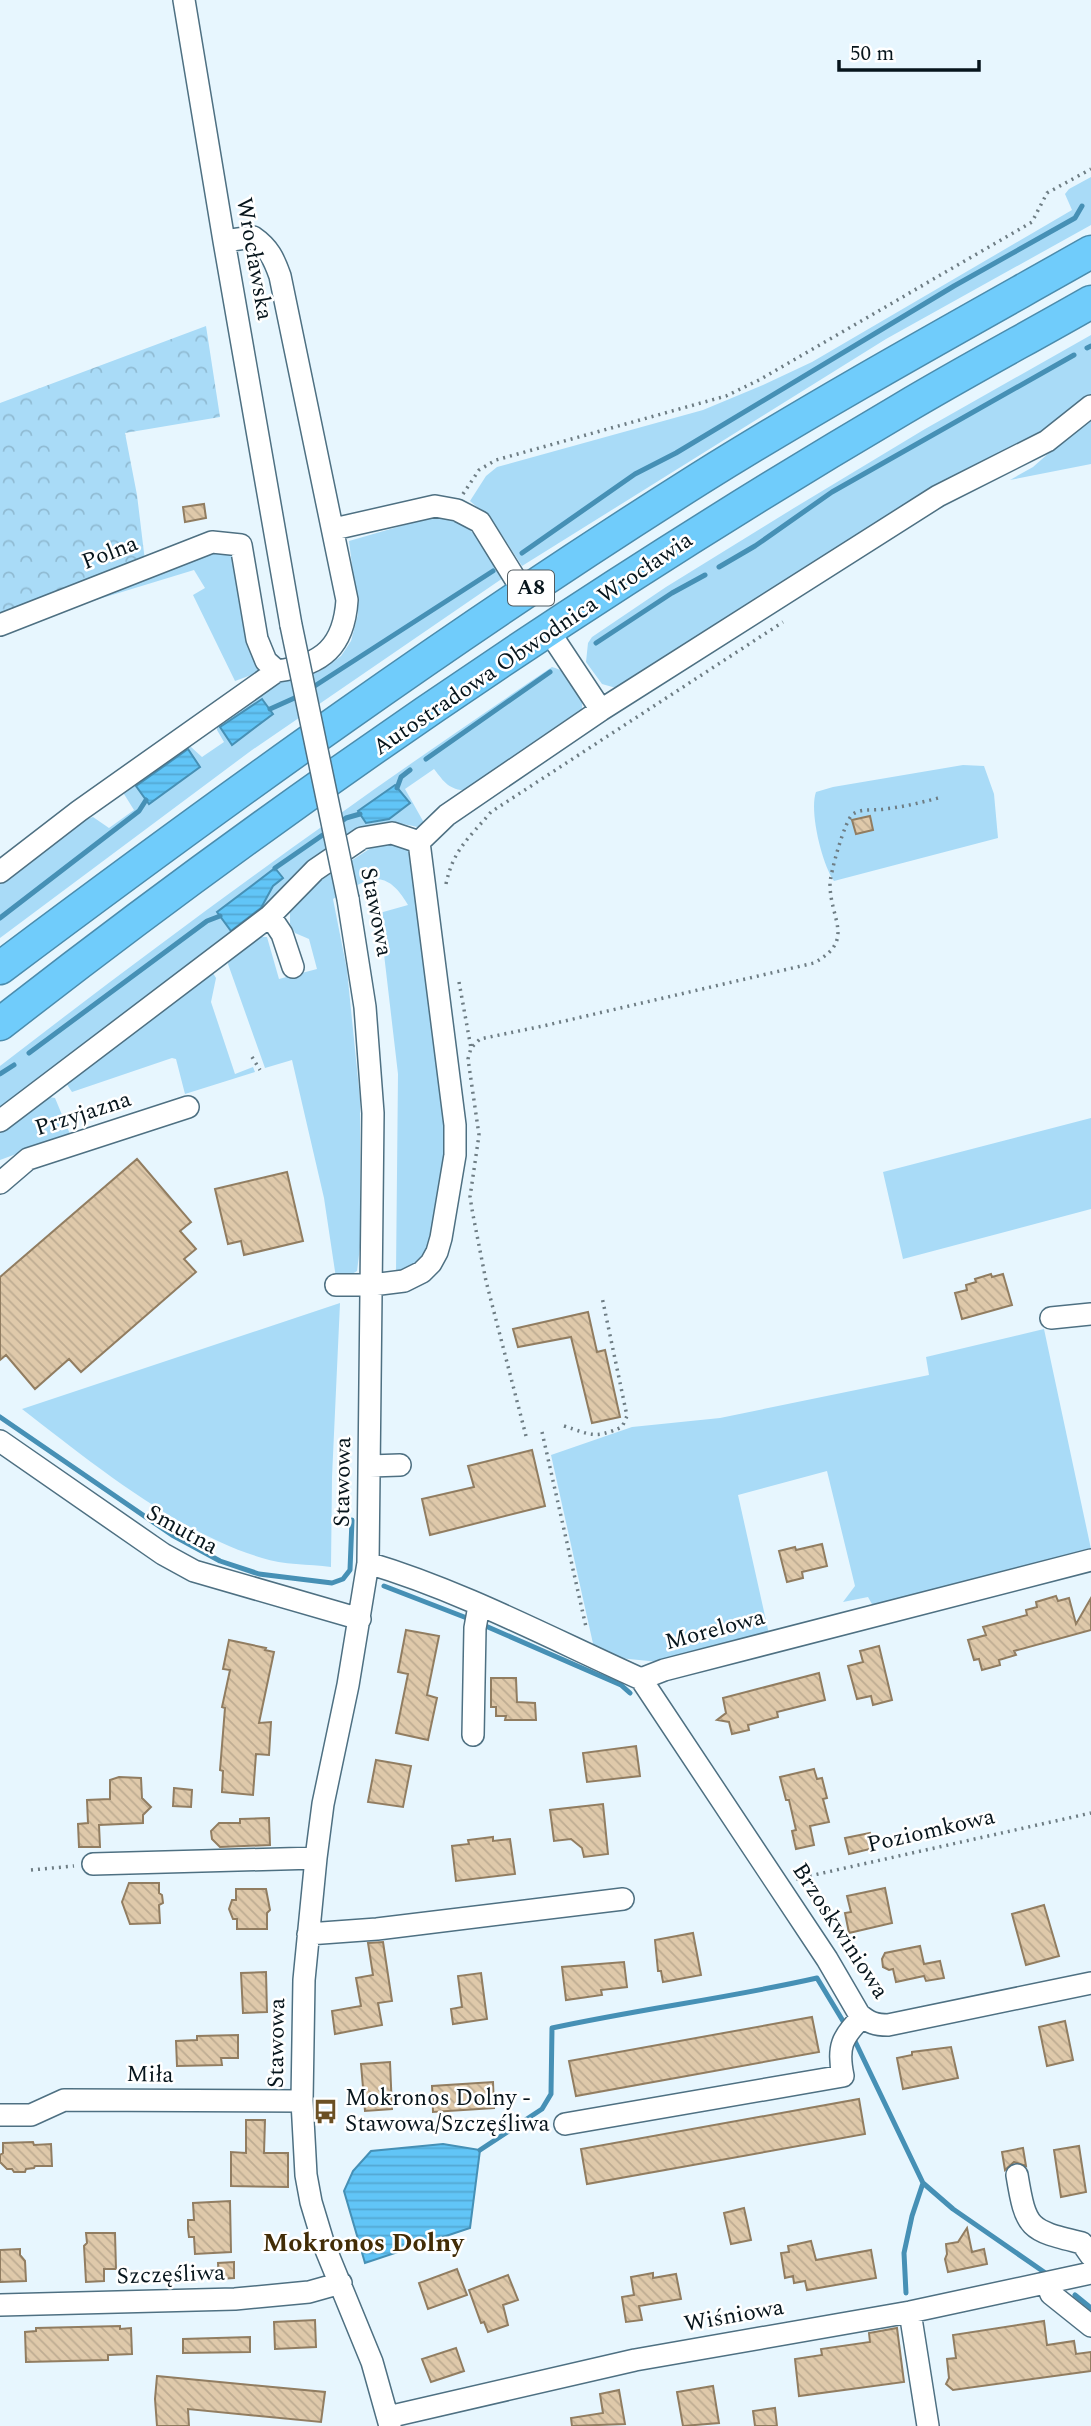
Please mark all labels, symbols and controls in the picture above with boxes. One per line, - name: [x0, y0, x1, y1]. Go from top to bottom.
- scale bar: [839, 28, 979, 72]
- text: 50 m: [850, 38, 894, 70]
- street label: Wrocławska: [226, 195, 282, 323]
- street label: Autostradowa Obwodnica Wrocławia: [366, 523, 700, 765]
- street label: Polna: [77, 526, 143, 580]
- road number: A8: [508, 570, 554, 606]
- street label: Stawowa: [350, 864, 402, 960]
- street label: Przyjazna: [30, 1082, 136, 1146]
- street label: Stawowa: [325, 1437, 361, 1527]
- street label: Smutna: [139, 1496, 225, 1564]
- street label: Morelowa: [661, 1600, 769, 1660]
- street label: Poziomkowa: [864, 1799, 998, 1863]
- street label: Brzoskwiniowa: [783, 1856, 897, 2006]
- street label: Stawowa: [259, 1998, 295, 2088]
- street label: Miła: [126, 2057, 174, 2093]
- place label: Mokronos Dolny - Stawowa/Szczęśliwa: [345, 2081, 550, 2142]
- bus stop icon: Mokronos Dolny - Stawowa/Szczęśliwa: [311, 2097, 339, 2125]
- district label: Mokronos Dolny: [262, 2223, 465, 2263]
- street label: Szczęśliwa: [116, 2256, 226, 2294]
- street label: Wiśniowa: [681, 2290, 787, 2342]

